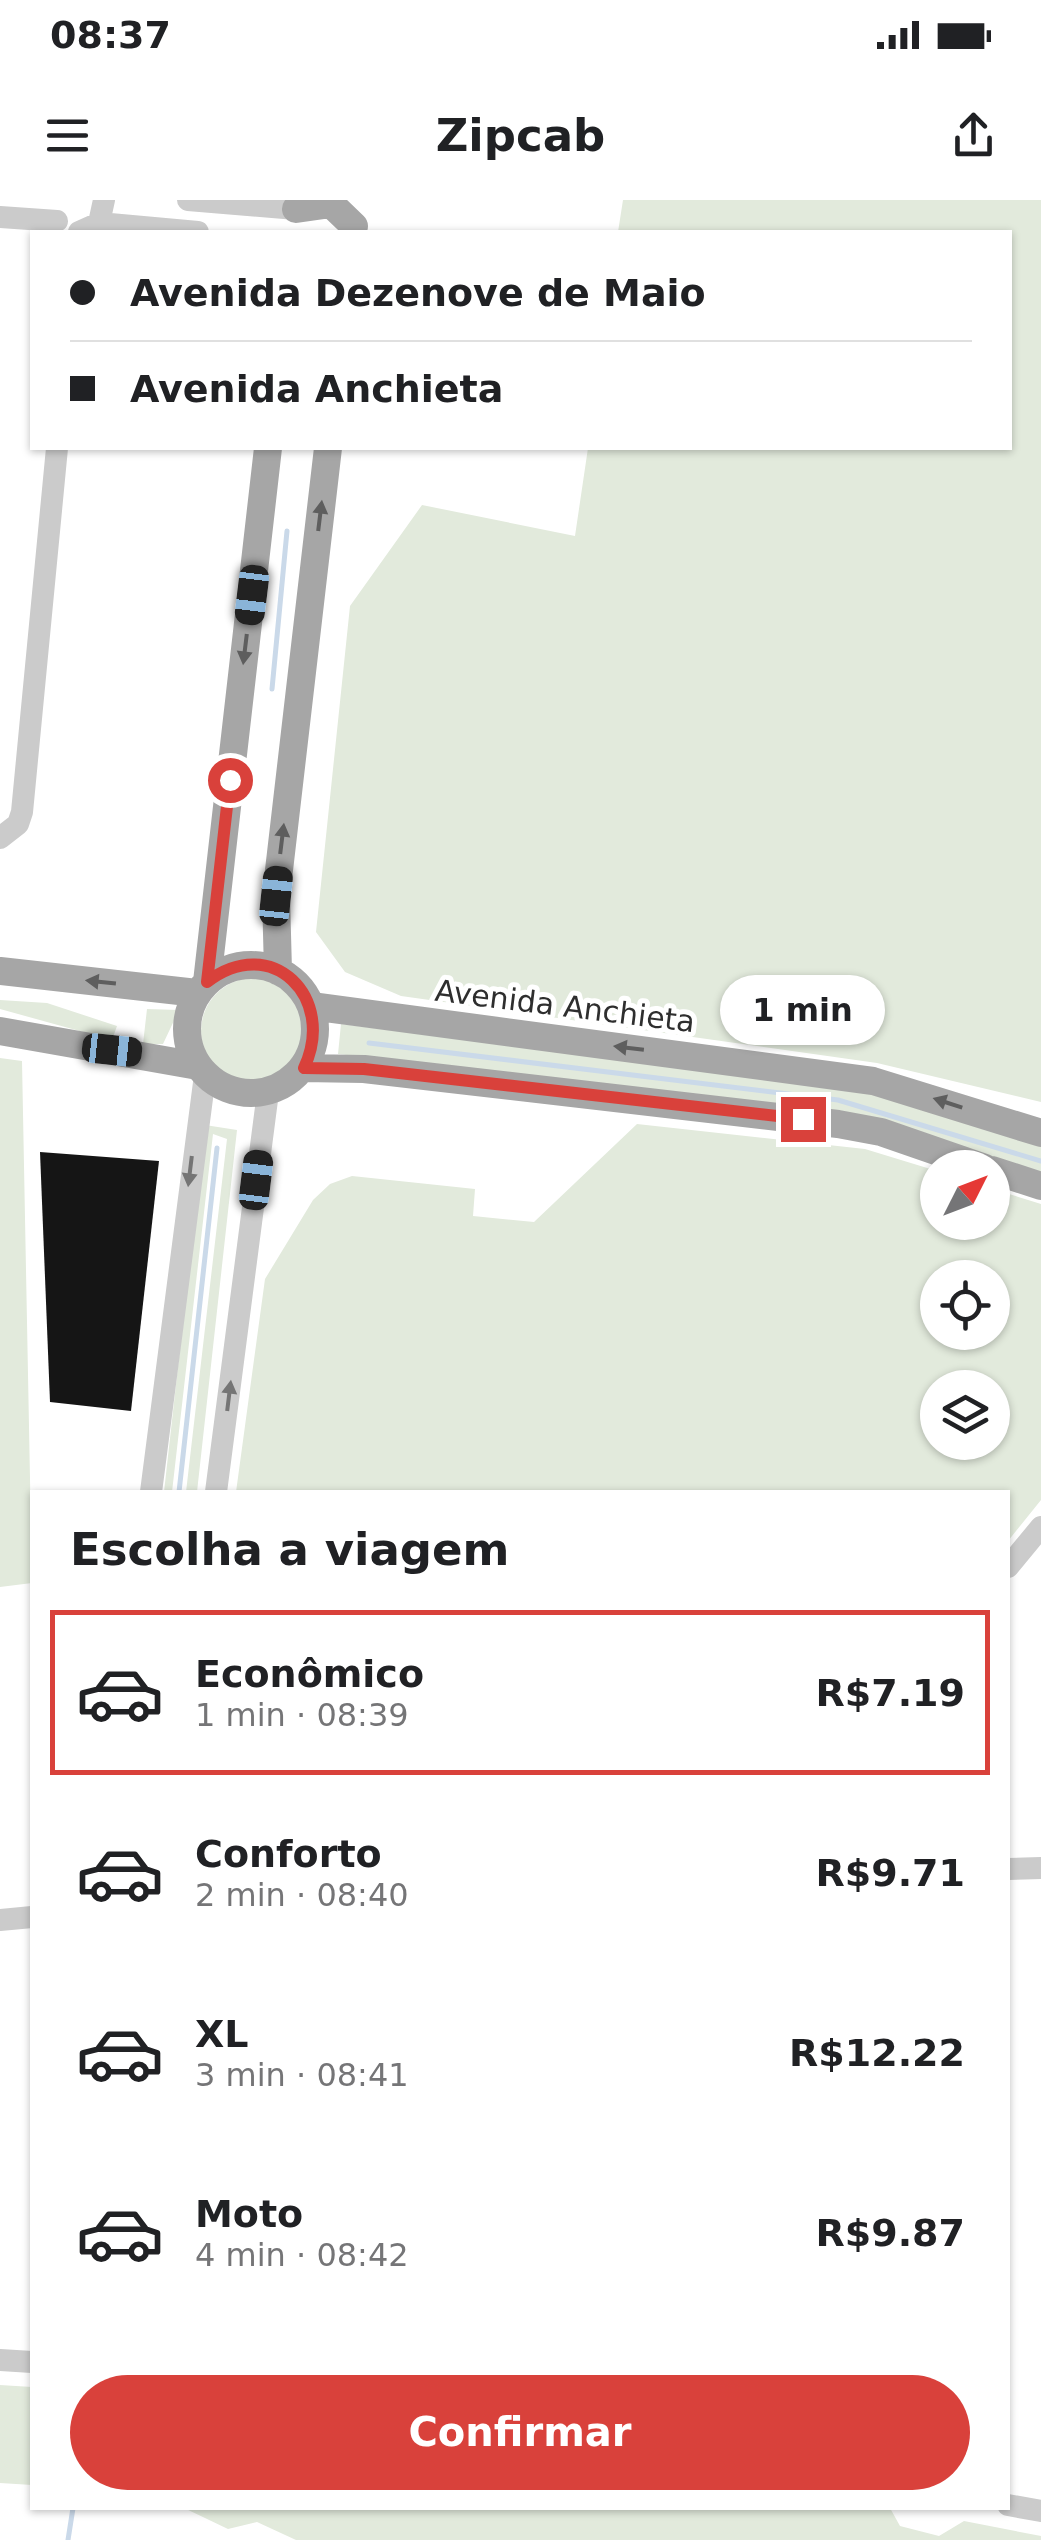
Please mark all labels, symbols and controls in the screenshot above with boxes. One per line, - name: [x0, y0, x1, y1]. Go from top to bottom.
- text: 08:37: [50, 13, 171, 57]
- icon: menu: [40, 108, 95, 163]
- icon: share: [946, 108, 1001, 163]
- text: Zipcab: [436, 109, 605, 162]
- text: Avenida Dezenove de Maio: [130, 271, 706, 315]
- text: Avenida Anchieta: [130, 367, 503, 411]
- one-way arrow: [312, 499, 328, 531]
- car: [233, 563, 271, 627]
- one-way arrow: [237, 633, 253, 665]
- route start: [208, 758, 253, 803]
- one-way arrow: [274, 822, 290, 854]
- car: [258, 865, 294, 927]
- one-way arrow: [84, 973, 116, 989]
- street label: Avenida Anchieta: [433, 973, 697, 1039]
- callout: 1 min: [720, 974, 886, 1044]
- text: 1 min: [752, 991, 853, 1029]
- car: [81, 1032, 143, 1068]
- one-way arrow: [612, 1039, 644, 1055]
- one-way arrow: [932, 1095, 963, 1110]
- route end: [781, 1097, 826, 1142]
- car: [237, 1148, 275, 1212]
- north arrow: [920, 1150, 1010, 1240]
- map controls: [920, 1150, 1010, 1460]
- one-way arrow: [182, 1156, 198, 1188]
- button: locate: [920, 1260, 1010, 1350]
- button: layers: [920, 1370, 1010, 1460]
- one-way arrow: [221, 1379, 237, 1411]
- text: Escolha a viagem: [70, 1523, 509, 1576]
- icon: car: [75, 1648, 165, 1738]
- text: Econômico: [195, 1652, 424, 1696]
- text: R$7.19: [816, 1671, 965, 1715]
- text: 1 min · 08:39: [195, 1696, 409, 1734]
- icon: car: [75, 1828, 165, 1918]
- text: Conforto: [195, 1832, 382, 1876]
- text: R$9.71: [816, 1851, 965, 1895]
- text: 2 min · 08:40: [195, 1876, 409, 1914]
- icon: car: [75, 2008, 165, 2098]
- text: XL: [195, 2012, 249, 2056]
- text: R$12.22: [789, 2031, 965, 2075]
- text: 3 min · 08:41: [195, 2056, 409, 2094]
- icon: car: [75, 2188, 165, 2278]
- text: Moto: [195, 2192, 303, 2236]
- text: R$9.87: [816, 2211, 965, 2255]
- text: 4 min · 08:42: [195, 2236, 409, 2274]
- button: Confirmar: [70, 2375, 970, 2490]

